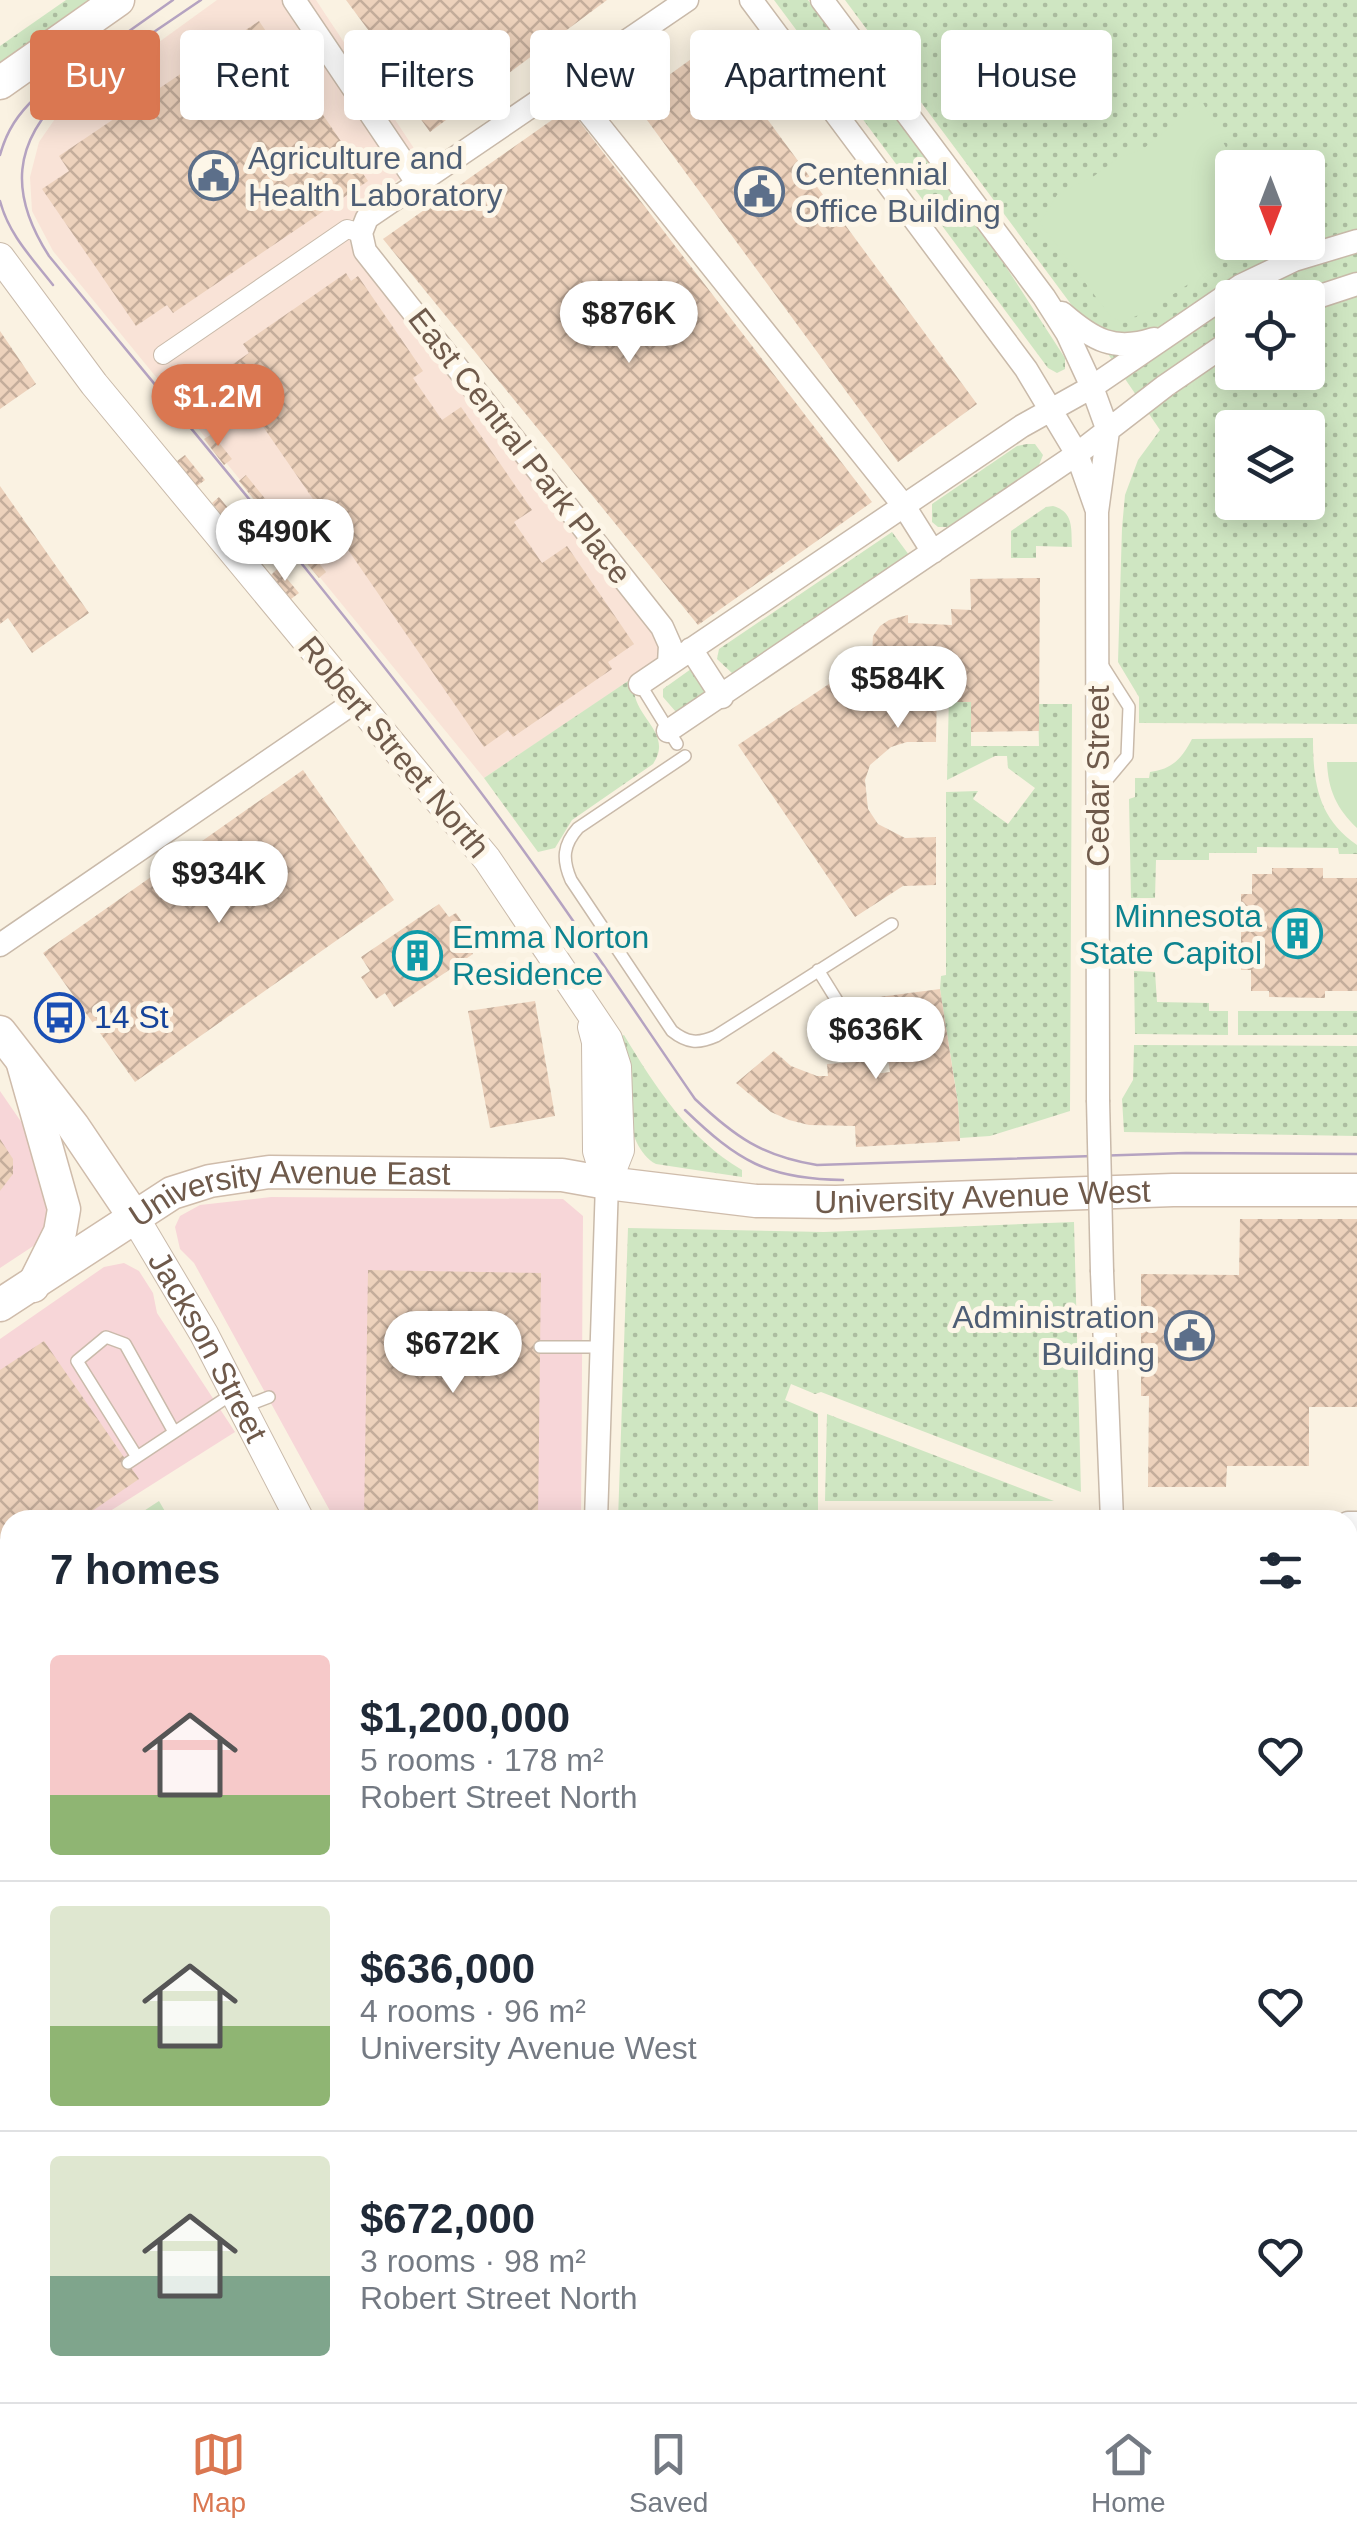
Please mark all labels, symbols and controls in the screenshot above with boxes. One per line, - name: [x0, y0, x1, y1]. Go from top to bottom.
- chip: Buy: [30, 30, 160, 120]
- chip: Rent: [180, 30, 324, 120]
- chip: Filters: [344, 30, 510, 120]
- chip: New: [530, 30, 670, 120]
- chip: Apartment: [690, 30, 921, 120]
- chip: House: [941, 30, 1112, 120]
- place label: Agriculture and Health Laboratory: [248, 140, 502, 213]
- public building icon: Agriculture and Health Laboratory: [187, 150, 239, 202]
- north arrow: [1215, 150, 1325, 260]
- map controls: [1215, 150, 1325, 520]
- place label: Centennial Office Building: [795, 156, 1001, 229]
- public building icon: Centennial Office Building: [734, 166, 786, 218]
- button: locate: [1215, 280, 1325, 390]
- pin: $876K: [559, 281, 699, 366]
- text: $876K: [582, 295, 676, 331]
- street label: East Central Park Place: [401, 301, 639, 591]
- pin: $1.2M: [148, 364, 288, 449]
- text: $1.2M: [174, 378, 262, 414]
- button: layers: [1215, 410, 1325, 520]
- pin: $490K: [215, 499, 355, 584]
- text: $490K: [238, 513, 332, 549]
- street label: Robert Street North: [291, 629, 497, 865]
- pin: $584K: [828, 646, 968, 731]
- text: $584K: [851, 660, 945, 696]
- street label: Cedar Street: [1080, 685, 1116, 867]
- pin: $934K: [149, 841, 289, 926]
- text: $934K: [172, 855, 266, 891]
- place label: Minnesota State Capitol: [1079, 898, 1262, 971]
- building icon: Minnesota State Capitol: [1271, 908, 1323, 960]
- place label: Emma Norton Residence: [452, 919, 649, 992]
- building icon: Emma Norton Residence: [391, 929, 443, 981]
- bus stop icon: 14 St: [33, 991, 85, 1043]
- pin: $636K: [806, 997, 946, 1082]
- place label: 14 St: [94, 999, 169, 1035]
- text: $636K: [829, 1011, 923, 1047]
- street label: University Avenue East: [122, 1154, 451, 1234]
- street label: University Avenue West: [814, 1173, 1151, 1220]
- street label: Jackson Street: [141, 1245, 275, 1448]
- place label: Administration Building: [952, 1299, 1155, 1372]
- public building icon: Administration Building: [1164, 1309, 1216, 1361]
- pin: $672K: [383, 1311, 523, 1396]
- text: $672K: [406, 1325, 500, 1361]
- icon: filters: [1253, 1543, 1308, 1598]
- text: 7 homes: [50, 1546, 220, 1593]
- text: $1,200,000: [360, 1694, 570, 1741]
- icon: home: [130, 1695, 250, 1815]
- icon: heart: [1253, 1728, 1308, 1783]
- text: 5 rooms · 178 m²: [360, 1742, 604, 1778]
- text: Robert Street North: [360, 1779, 637, 1815]
- text: $636,000: [360, 1945, 535, 1992]
- icon: home: [130, 1946, 250, 2066]
- icon: heart: [1253, 1979, 1308, 2034]
- text: 4 rooms · 96 m²: [360, 1993, 586, 2029]
- text: University Avenue West: [360, 2030, 697, 2066]
- text: $672,000: [360, 2195, 535, 2242]
- icon: home: [130, 2196, 250, 2316]
- icon: heart: [1253, 2229, 1308, 2284]
- text: 3 rooms · 98 m²: [360, 2243, 586, 2279]
- text: Robert Street North: [360, 2280, 637, 2316]
- tab: Map: [191, 2427, 246, 2519]
- tab: Saved: [629, 2427, 708, 2519]
- tab: Home: [1091, 2427, 1166, 2519]

